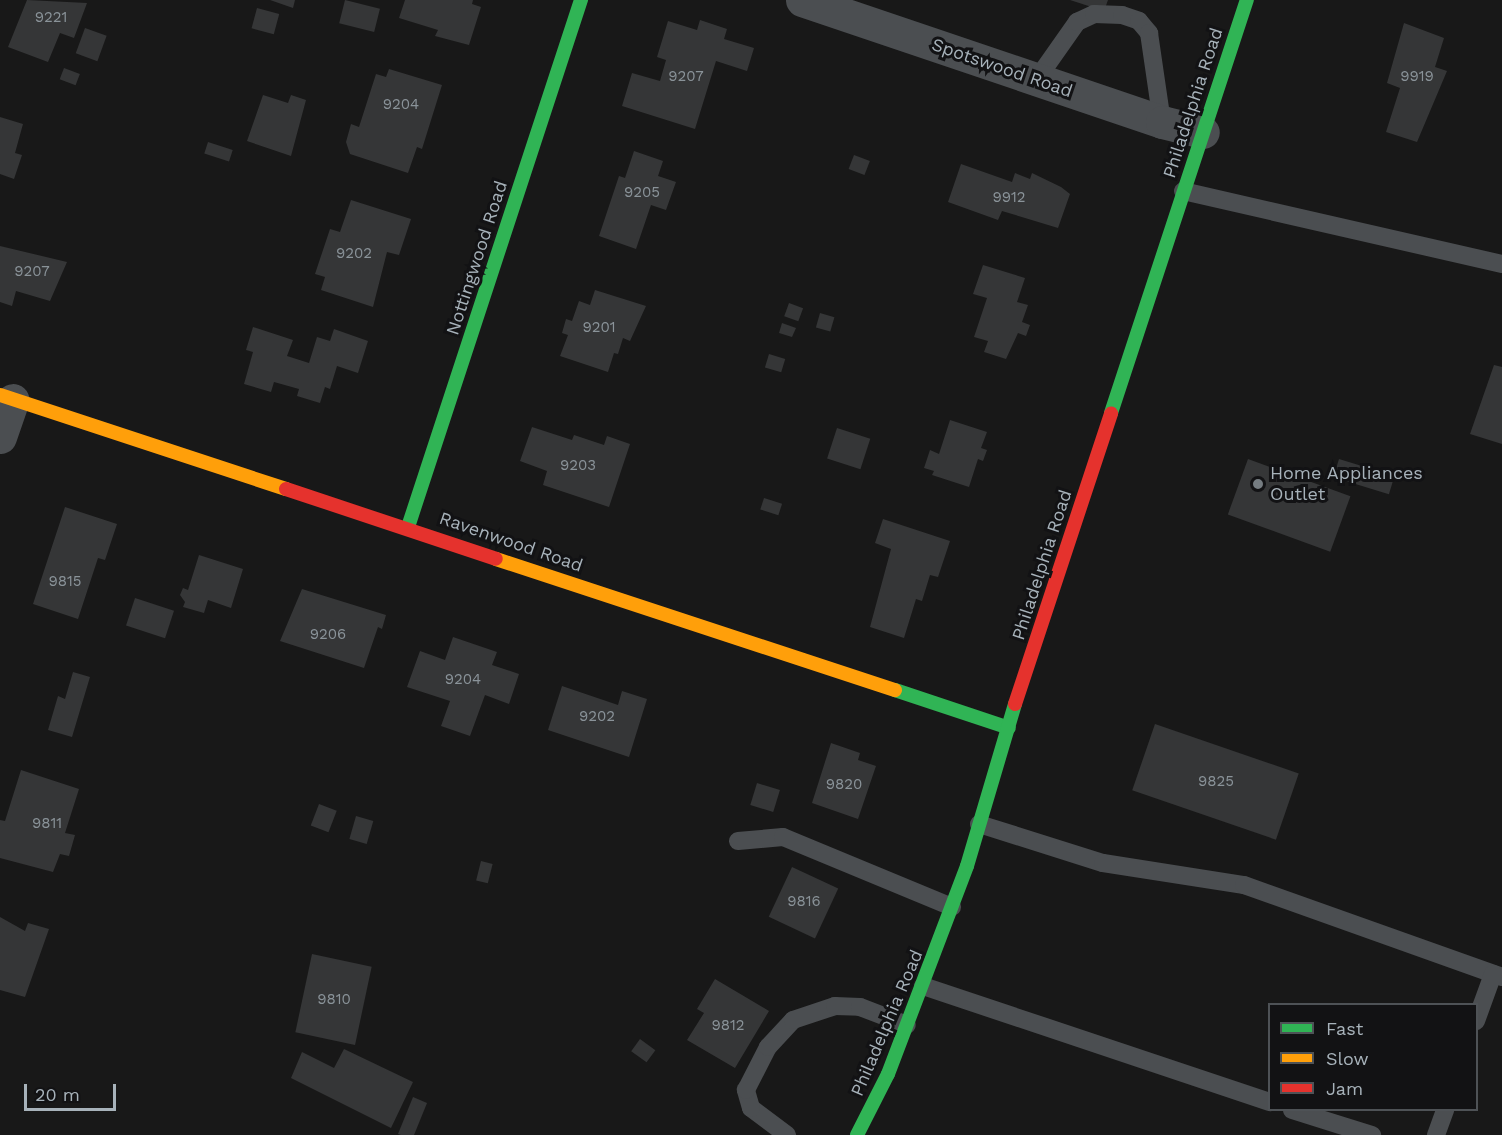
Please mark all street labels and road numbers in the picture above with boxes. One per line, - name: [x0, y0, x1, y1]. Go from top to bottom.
- street label: Philadelphia Road: [1158, 25, 1228, 181]
- street label: Spotswood Road: [929, 34, 1075, 102]
- street label: Nottingwood Road: [442, 178, 512, 338]
- street label: Philadelphia Road: [1007, 487, 1077, 643]
- street label: Ravenwood Road: [436, 507, 586, 577]
- street label: Philadelphia Road: [846, 946, 928, 1100]

